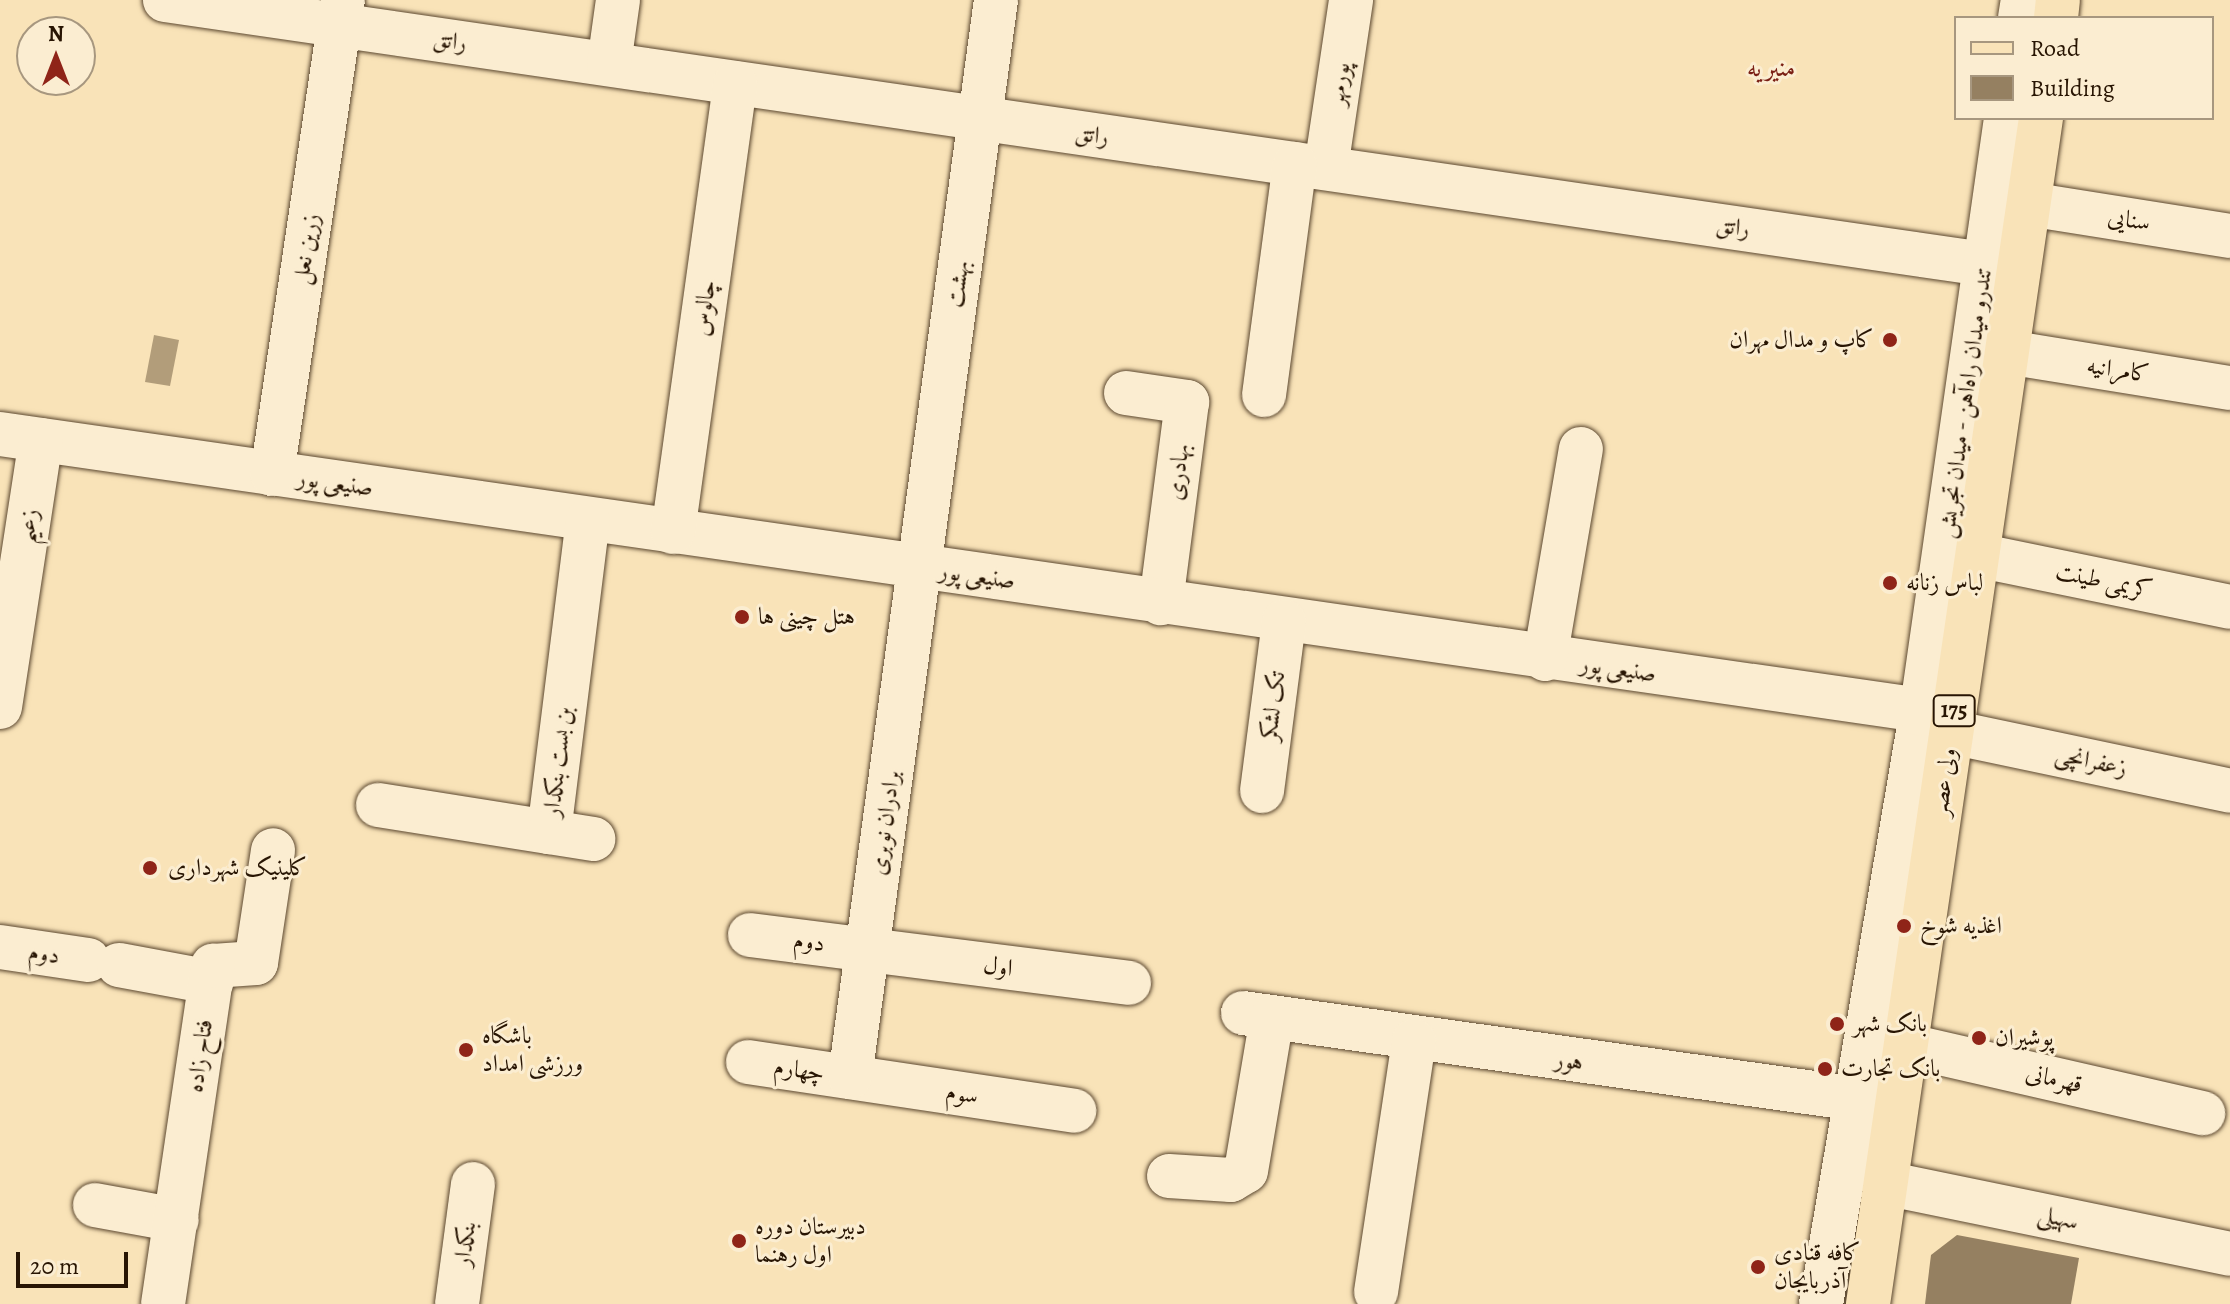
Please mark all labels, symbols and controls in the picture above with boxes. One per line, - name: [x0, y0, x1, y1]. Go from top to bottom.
- north arrow: [16, 16, 96, 96]
- legend: [1954, 16, 2214, 120]
- text: N: [48, 19, 64, 49]
- street label: راتق: [431, 24, 469, 58]
- text: Road: [2030, 32, 2080, 64]
- district label: منیریه: [1747, 52, 1795, 84]
- street label: پورمهر: [1321, 60, 1357, 108]
- text: Building: [2030, 72, 2115, 104]
- street label: راتق: [1073, 118, 1111, 152]
- street label: سنایی: [2106, 202, 2152, 238]
- street label: راتق: [1714, 210, 1752, 244]
- street label: زرین نعل: [286, 211, 326, 287]
- street label: بهشت: [940, 258, 976, 310]
- street label: تندرو میدان راه‌آهن - میدان تجریش: [1932, 265, 1998, 541]
- street label: چالوس: [686, 278, 722, 338]
- place label: کاپ و مدال مهران: [1729, 326, 1874, 354]
- marker: کاپ و مدال مهران: [1881, 331, 1899, 349]
- street label: کامرانیه: [2085, 351, 2151, 389]
- street label: بهادری: [1160, 442, 1196, 502]
- street label: صنیعی پور: [295, 463, 375, 503]
- street label: زعیم: [11, 507, 45, 545]
- street label: صنیعی پور: [937, 556, 1017, 596]
- street label: کریمی طینت: [2053, 557, 2155, 605]
- place label: لباس زنانه: [1906, 569, 1983, 597]
- marker: لباس زنانه: [1881, 574, 1899, 592]
- place label: هتل چینی ها: [758, 603, 855, 631]
- marker: هتل چینی ها: [733, 608, 751, 626]
- street label: صنیعی پور: [1578, 649, 1658, 689]
- street label: تک لشکر: [1254, 669, 1292, 743]
- road number: 175: [1932, 693, 1976, 729]
- street label: بن بست بنکدار: [537, 705, 579, 819]
- street label: زعفرانچی: [2052, 739, 2130, 783]
- street label: ولی عصر: [1925, 746, 1963, 818]
- street label: برادران نوبری: [863, 769, 907, 877]
- place label: کلینیک شهرداری: [168, 854, 308, 882]
- marker: کلینیک شهرداری: [139, 857, 161, 879]
- place label: اغذیه شوخ: [1920, 912, 2002, 940]
- marker: اغذیه شوخ: [1895, 917, 1913, 935]
- street label: دوم: [792, 926, 826, 958]
- street label: دوم: [26, 937, 62, 971]
- street label: اول: [982, 951, 1014, 983]
- place label: بانک شهر: [1853, 1010, 1927, 1038]
- marker: بانک شهر: [1828, 1015, 1846, 1033]
- street label: فتاح زاده: [181, 1018, 219, 1094]
- place label: باشگاه ورزشی امداد: [482, 1022, 583, 1078]
- place label: پوشیران: [1995, 1024, 2054, 1052]
- marker: پوشیران: [1970, 1029, 1988, 1047]
- marker: باشگاه ورزشی امداد: [457, 1041, 475, 1059]
- street label: هور: [1553, 1045, 1585, 1077]
- street label: چهارم: [772, 1052, 826, 1088]
- place label: بانک تجارت: [1841, 1055, 1940, 1083]
- street label: قهرمانی: [2023, 1059, 2085, 1099]
- marker: بانک تجارت: [1816, 1060, 1834, 1078]
- street label: سوم: [944, 1077, 980, 1111]
- street label: سهیلی: [2035, 1200, 2081, 1236]
- place label: دبیرستان دوره اول رهنما: [755, 1213, 866, 1269]
- street label: بنکدار: [448, 1219, 482, 1269]
- marker: دبیرستان دوره اول رهنما: [730, 1232, 748, 1250]
- scale bar: [20, 1236, 132, 1286]
- place label: کافه قنادی آذربایجان: [1774, 1239, 1861, 1295]
- text: 20 m: [30, 1250, 79, 1282]
- marker: کافه قنادی آذربایجان: [1749, 1258, 1767, 1276]

